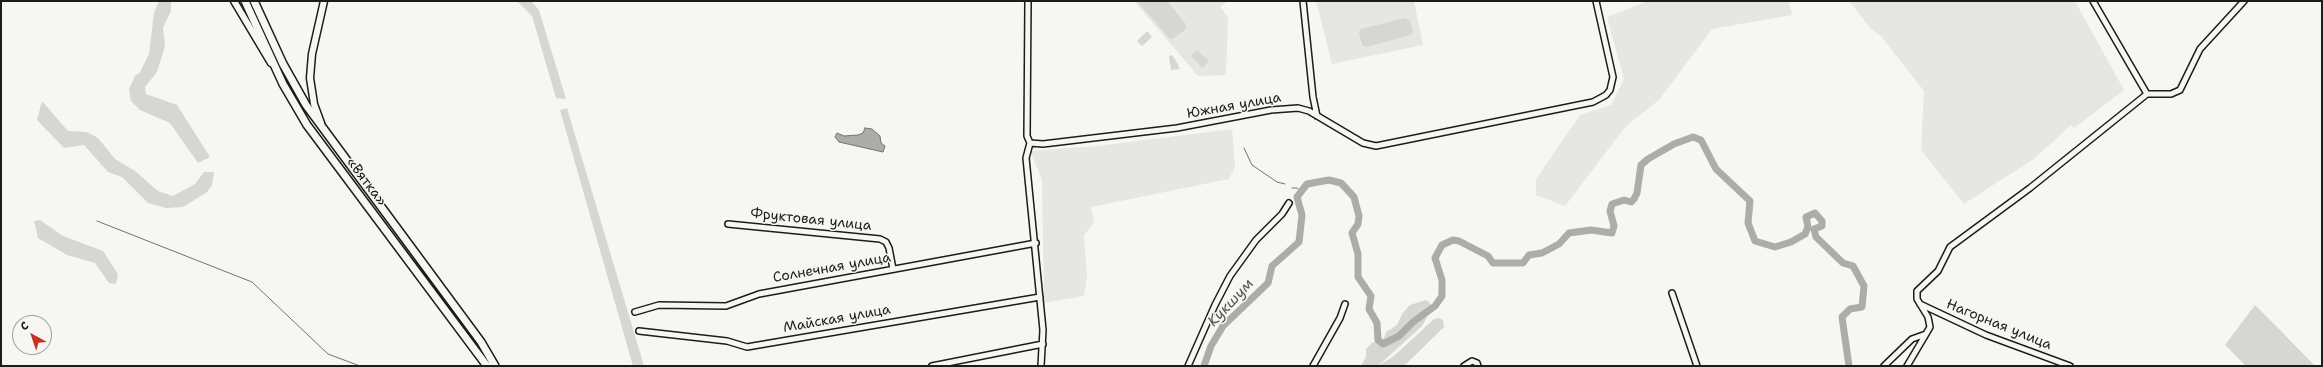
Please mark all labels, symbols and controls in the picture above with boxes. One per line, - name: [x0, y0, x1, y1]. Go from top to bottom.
- street label: Южная улица: [1186, 89, 1282, 123]
- street label: «Вятка»: [342, 154, 390, 210]
- street label: Фруктовая улица: [750, 205, 872, 235]
- street label: Солнечная улица: [772, 249, 892, 287]
- water label: Кукшум: [1204, 275, 1258, 331]
- street label: Нагорная улица: [1944, 296, 2054, 354]
- street label: Майская улица: [782, 301, 892, 337]
- north arrow: [12, 315, 52, 355]
- text: С: [17, 318, 32, 334]

